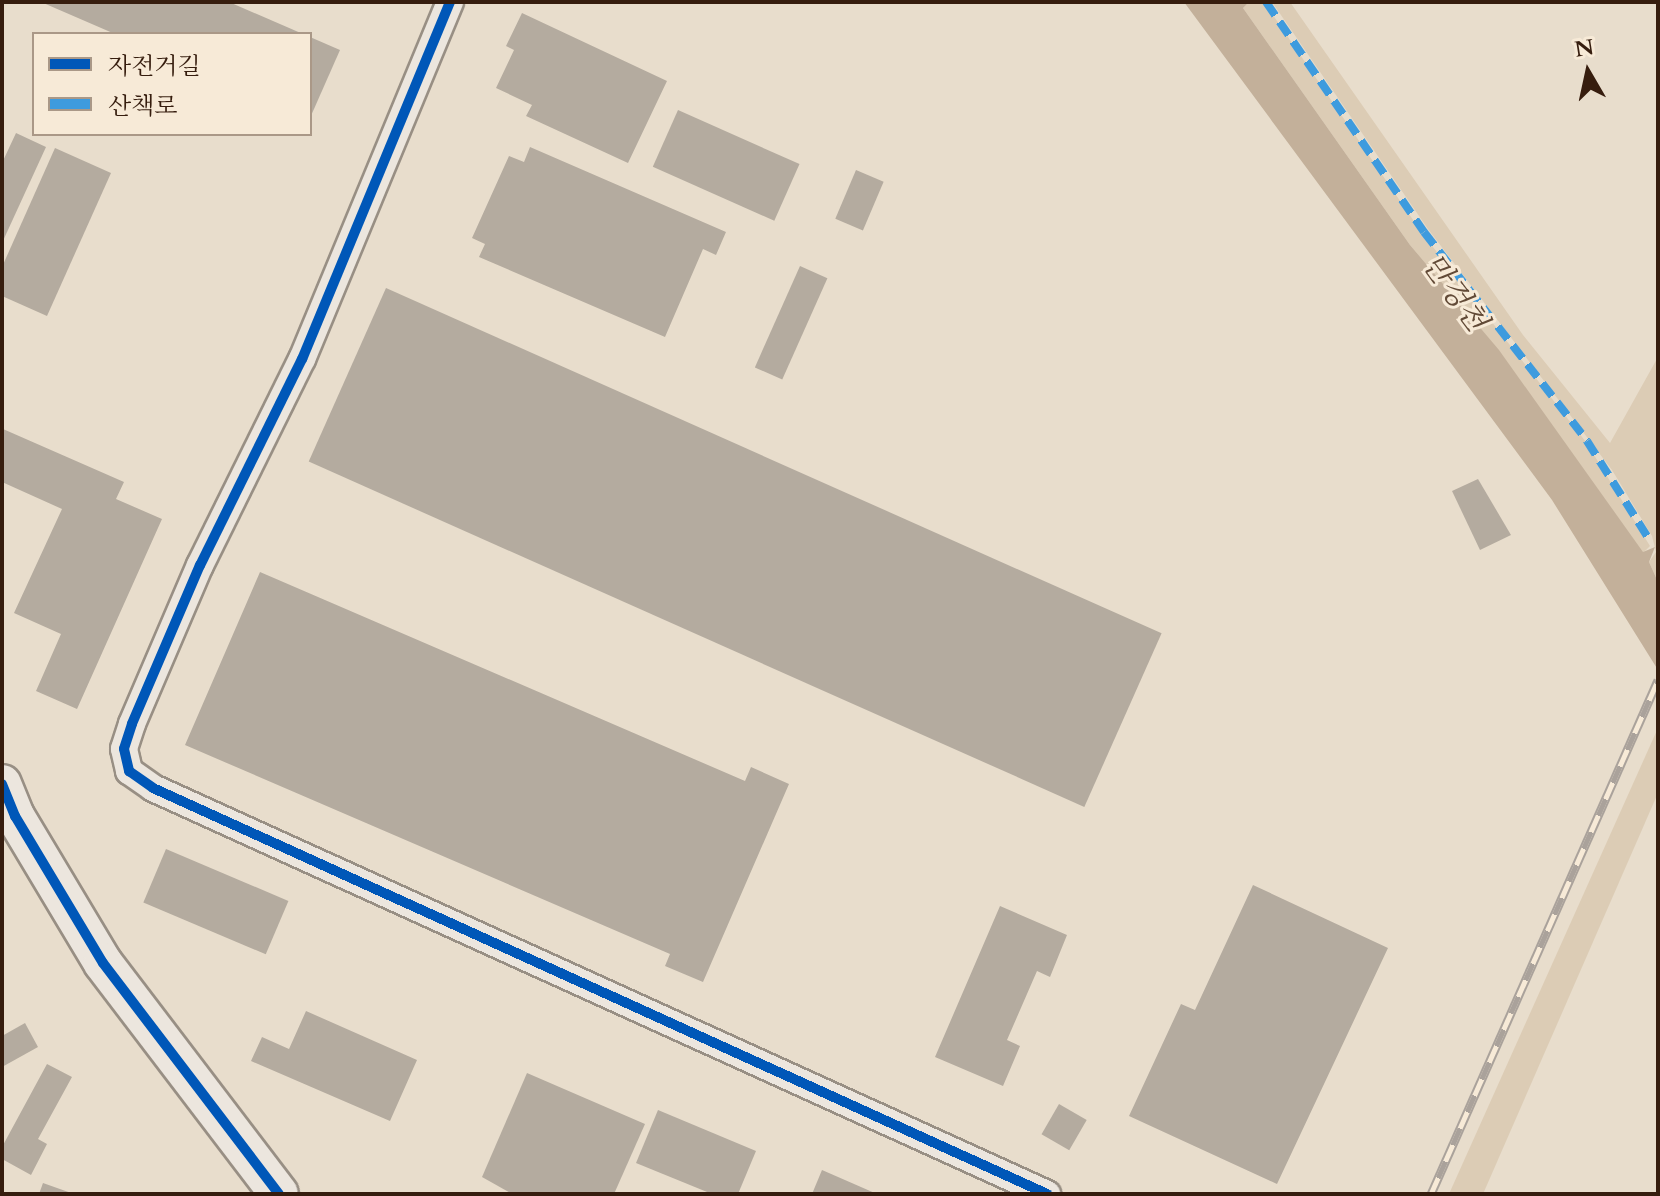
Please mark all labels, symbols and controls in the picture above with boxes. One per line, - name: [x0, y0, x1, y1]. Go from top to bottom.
- legend: [32, 32, 312, 136]
- north arrow: [1548, 32, 1628, 112]
- text: N: [1572, 32, 1596, 65]
- text: 자전거길: [108, 50, 201, 83]
- text: 산책로: [108, 90, 178, 123]
- water label: 만겅천: [1414, 247, 1494, 339]

